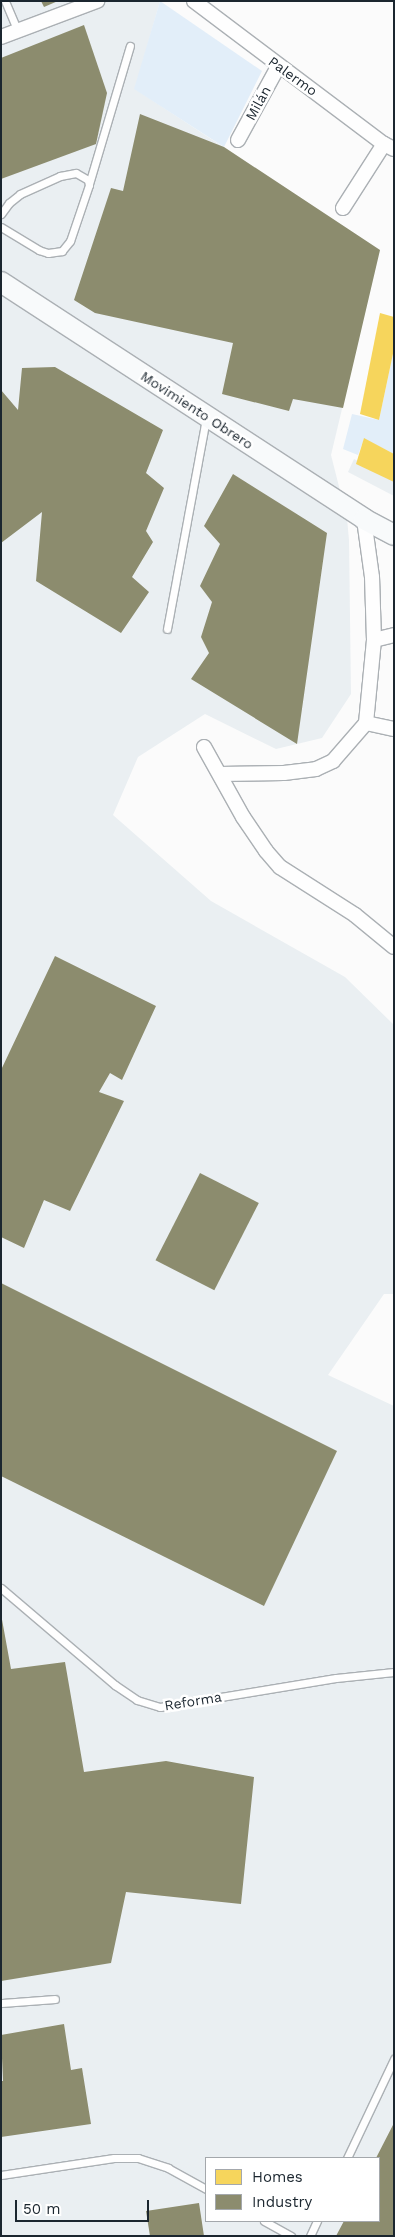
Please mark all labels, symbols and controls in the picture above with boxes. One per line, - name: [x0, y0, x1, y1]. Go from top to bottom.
- street label: Palermo: [265, 53, 321, 99]
- street label: Milán: [242, 83, 274, 123]
- street label: Movimiento Obrero: [138, 367, 256, 453]
- street label: Reforma: [163, 1688, 223, 1714]
- legend: [205, 2157, 380, 2222]
- text: Homes: [252, 2168, 303, 2186]
- scale bar: [18, 2190, 151, 2222]
- text: Industry: [252, 2193, 312, 2211]
- text: 50 m: [23, 2200, 60, 2218]

